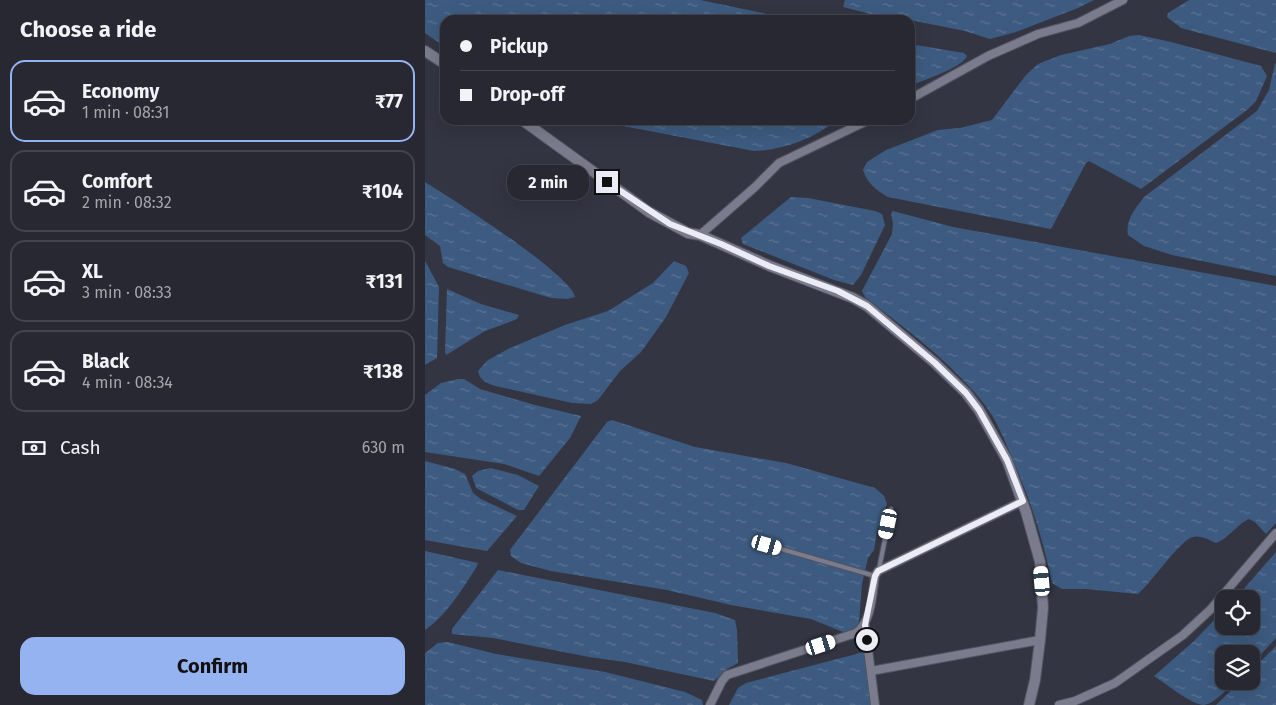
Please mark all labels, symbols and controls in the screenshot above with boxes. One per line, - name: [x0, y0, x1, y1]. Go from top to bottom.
- text: Choose a ride: [20, 16, 156, 43]
- text: Pickup: [490, 35, 548, 58]
- icon: car: [22, 79, 67, 124]
- text: Economy: [82, 80, 159, 103]
- text: Drop-off: [490, 83, 564, 106]
- text: ₹77: [375, 90, 403, 113]
- text: 1 min · 08:31: [82, 103, 169, 122]
- callout: 2 min: [507, 164, 589, 200]
- icon: car: [22, 169, 67, 214]
- text: Comfort: [82, 170, 152, 193]
- route end: [596, 171, 618, 193]
- text: 2 min: [528, 173, 568, 192]
- text: ₹104: [362, 180, 403, 203]
- text: 2 min · 08:32: [82, 193, 172, 212]
- icon: car: [22, 259, 67, 304]
- text: XL: [82, 260, 103, 283]
- text: ₹131: [366, 270, 403, 293]
- text: 3 min · 08:33: [82, 283, 172, 302]
- icon: car: [22, 349, 67, 394]
- text: Black: [82, 350, 129, 373]
- text: ₹138: [363, 360, 403, 383]
- text: 4 min · 08:34: [82, 373, 173, 392]
- icon: cash: [20, 434, 48, 462]
- text: Cash: [60, 436, 101, 459]
- text: 630 m: [362, 438, 405, 457]
- car: [877, 508, 898, 540]
- car: [750, 534, 783, 556]
- car: [1033, 565, 1050, 597]
- map controls: [1215, 590, 1260, 690]
- button: locate: [1215, 590, 1260, 635]
- route start: [856, 629, 878, 651]
- car: [804, 633, 837, 657]
- button: Confirm: [20, 637, 405, 695]
- button: layers: [1215, 645, 1260, 690]

